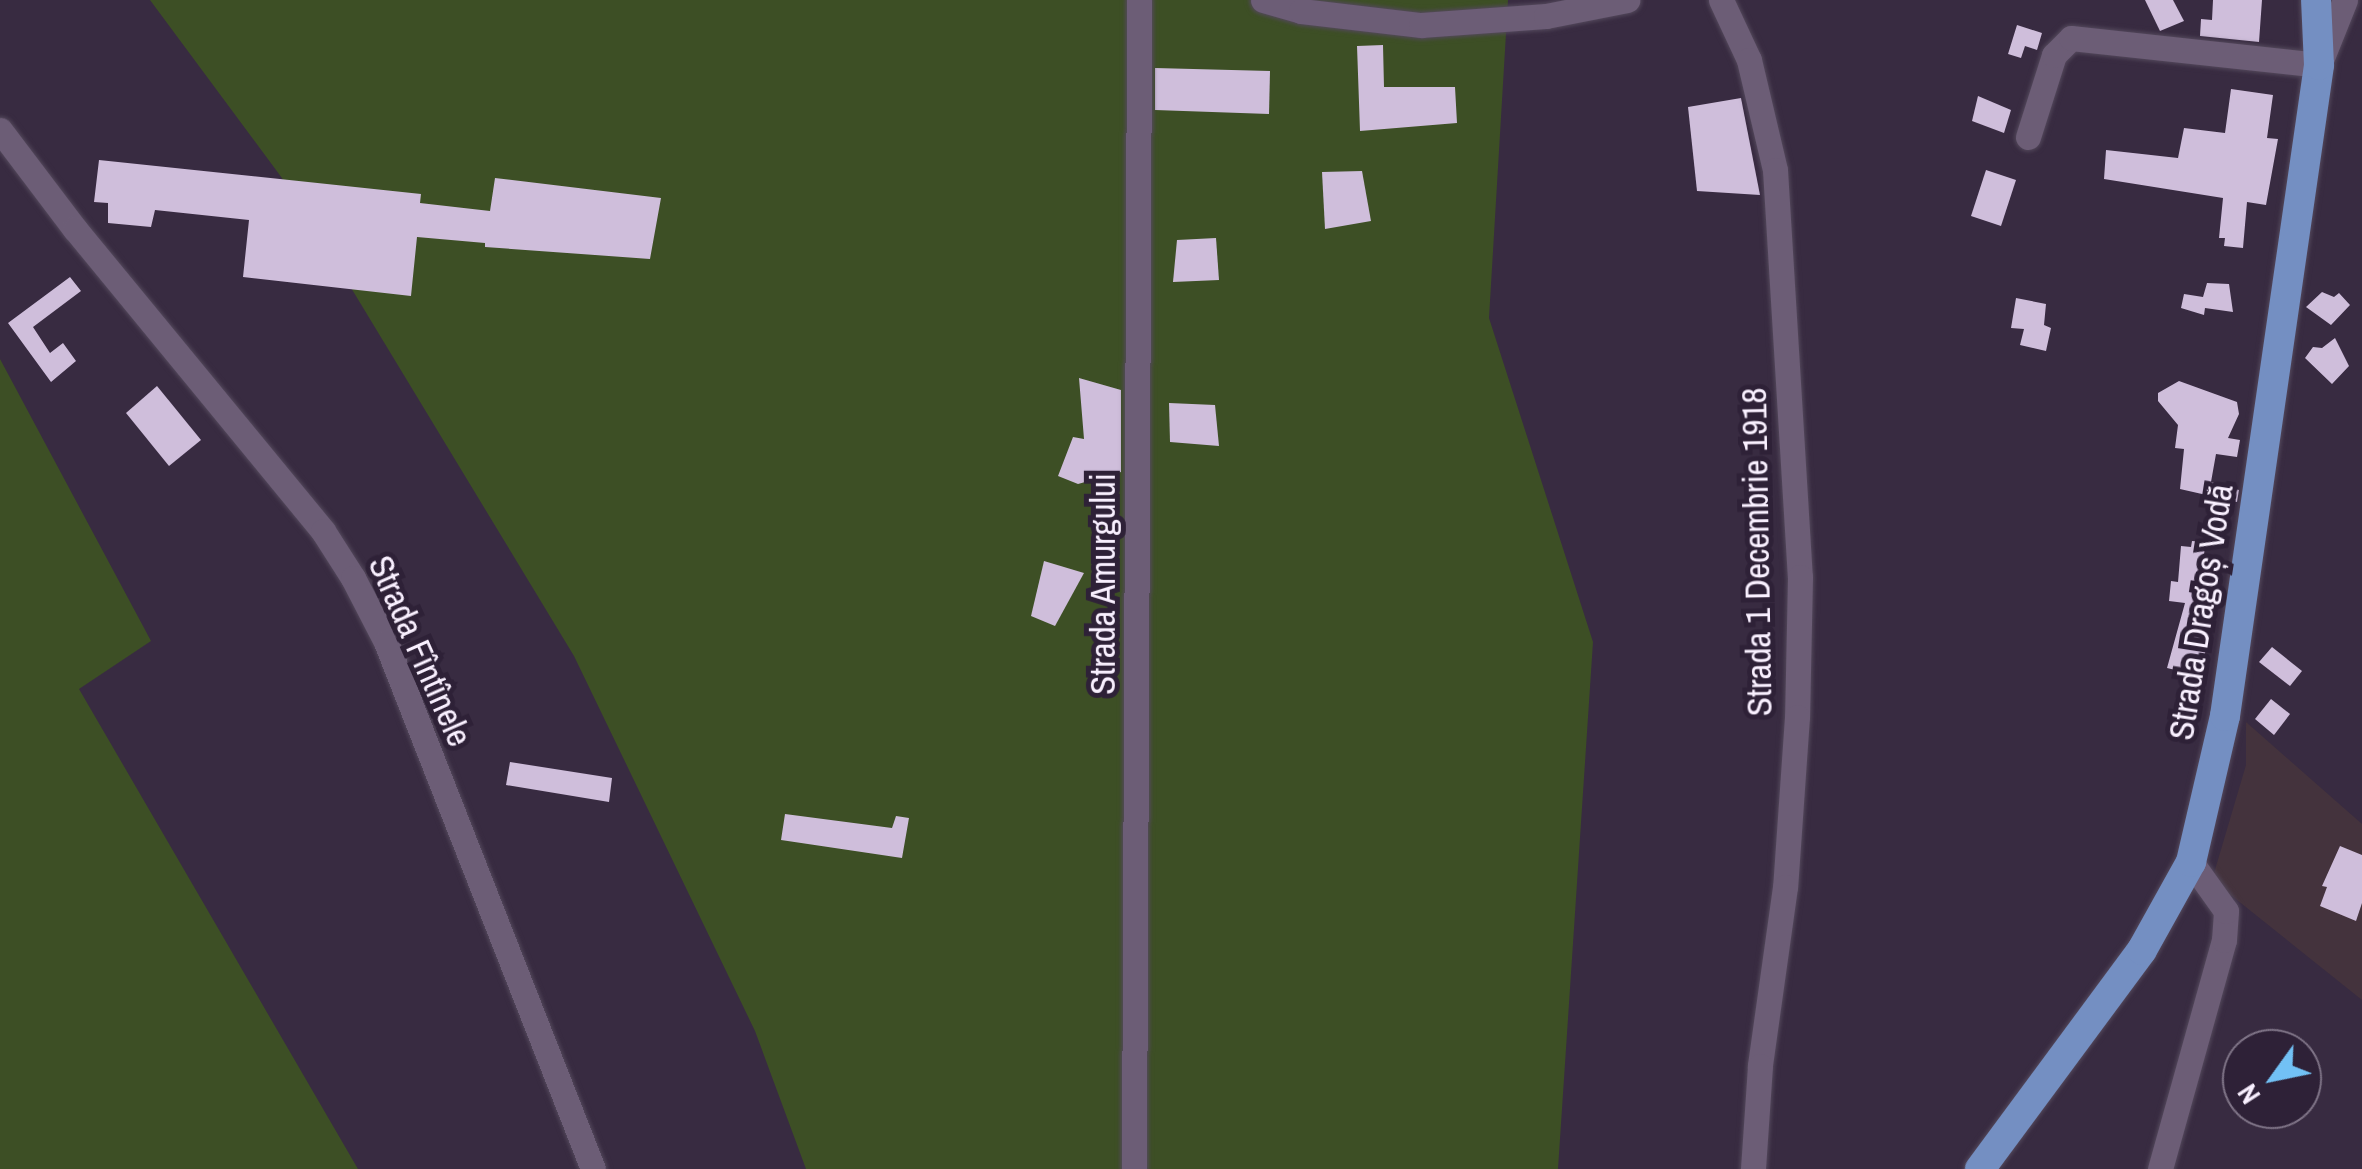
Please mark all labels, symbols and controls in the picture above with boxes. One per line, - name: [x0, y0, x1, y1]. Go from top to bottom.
- street label: Strada 1 Decembrie 1918: [1733, 387, 1781, 717]
- street label: Strada Amurgului: [1082, 472, 1124, 696]
- street label: Strada Dragoș Vodă: [2160, 481, 2242, 743]
- street label: Strada Fîntînele: [359, 549, 481, 753]
- north arrow: [2222, 1029, 2322, 1129]
- text: N: [2228, 1077, 2269, 1112]

